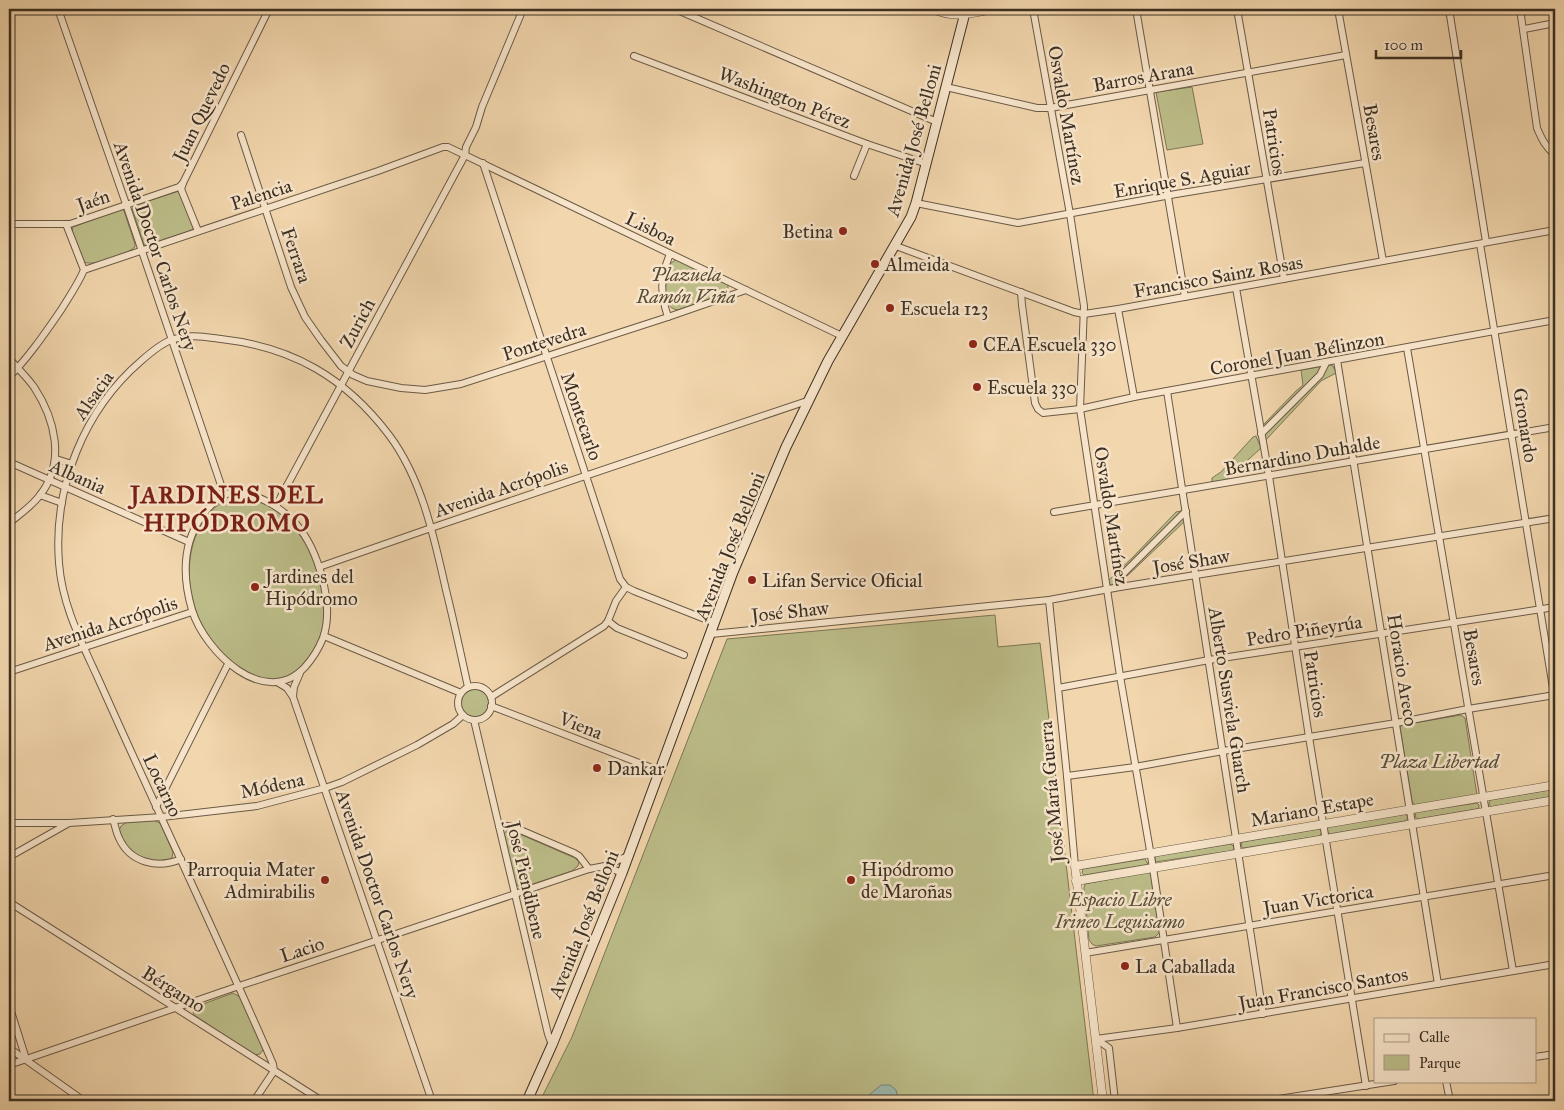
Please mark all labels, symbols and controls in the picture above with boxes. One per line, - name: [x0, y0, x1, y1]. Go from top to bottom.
- scale bar: [1376, 28, 1462, 60]
- text: 100 m: [1384, 36, 1424, 54]
- street label: Osvaldo Martínez: [1043, 44, 1090, 187]
- street label: Barros Arana: [1091, 56, 1196, 97]
- street label: Juan Quevedo: [167, 59, 236, 168]
- street label: Avenida José Belloni: [880, 61, 947, 220]
- street label: Washington Pérez: [715, 62, 854, 134]
- street label: Besares: [1358, 102, 1391, 162]
- street label: Patricios: [1258, 107, 1291, 177]
- street label: Avenida Doctor Carlos Nery: [109, 138, 203, 355]
- street label: Enrique S. Aguiar: [1112, 156, 1253, 204]
- street label: Palencia: [228, 173, 296, 215]
- street label: Jaén: [72, 184, 113, 218]
- street label: Lisboa: [622, 206, 681, 251]
- place label: Betina: [782, 220, 834, 243]
- street label: Ferrara: [276, 224, 317, 287]
- marker: Betina: [837, 225, 849, 237]
- street label: Francisco Sainz Rosas: [1132, 250, 1305, 303]
- place label: Almeida: [884, 253, 950, 276]
- marker: Almeida: [869, 258, 881, 270]
- park label: Plazuela Ramón Viña: [635, 263, 736, 308]
- street label: Zurich: [335, 294, 380, 352]
- place label: Escuela 123: [900, 297, 988, 320]
- marker: Escuela 123: [884, 302, 896, 314]
- street label: Pontevedra: [500, 317, 590, 366]
- street label: Coronel Juan Bélinzon: [1208, 327, 1386, 381]
- place label: CEA Escuela 330: [983, 333, 1117, 356]
- marker: CEA Escuela 330: [967, 338, 979, 350]
- street label: Alsacia: [68, 366, 119, 425]
- street label: Montecarlo: [556, 369, 607, 464]
- place label: Escuela 330: [987, 376, 1077, 399]
- marker: Escuela 330: [971, 381, 983, 393]
- street label: Gronardo: [1508, 386, 1543, 464]
- street label: Bernardino Duhalde: [1222, 430, 1382, 481]
- street label: Osvaldo Martínez: [1089, 445, 1134, 588]
- street label: Albania: [45, 454, 110, 499]
- street label: Avenida Acrópolis: [430, 455, 571, 522]
- street label: Avenida José Belloni: [689, 469, 771, 625]
- district label: JARDINES DEL HIPÓDROMO: [127, 480, 324, 538]
- street label: José Shaw: [1149, 544, 1232, 580]
- place label: Jardines del Hipódromo: [263, 565, 358, 610]
- place label: Lifan Service Oficial: [762, 569, 923, 592]
- marker: Lifan Service Oficial: [746, 574, 758, 586]
- marker: Jardines del Hipódromo: [249, 581, 261, 593]
- street label: Avenida Acrópolis: [39, 591, 180, 656]
- street label: José Shaw: [748, 596, 831, 628]
- street label: Alberto Susviela Guarch: [1203, 605, 1256, 795]
- street label: Pedro Piñeyrúa: [1244, 610, 1365, 651]
- street label: Horacio Areco: [1382, 612, 1423, 728]
- street label: Besares: [1458, 627, 1491, 687]
- street label: Patricios: [1299, 649, 1332, 719]
- street label: Viena: [555, 706, 607, 745]
- street label: José María Guerra: [1034, 719, 1070, 866]
- street label: Locarno: [138, 750, 187, 821]
- park label: Plaza Libertad: [1379, 750, 1500, 773]
- place label: Dankar: [607, 757, 665, 780]
- marker: Dankar: [591, 762, 603, 774]
- street label: Módena: [238, 767, 307, 803]
- street label: Avenida Doctor Carlos Nery: [331, 786, 425, 1003]
- street label: Mariano Estape: [1249, 787, 1376, 832]
- street label: José Piendibene: [500, 817, 551, 942]
- street label: Avenida José Belloni: [543, 847, 625, 1003]
- place label: Parroquia Mater Admirabilis: [187, 858, 316, 903]
- place label: Hipódromo de Maroñas: [861, 858, 954, 903]
- marker: Parroquia Mater Admirabilis: [319, 874, 331, 886]
- marker: Hipódromo de Maroñas: [845, 874, 857, 886]
- street label: Juan Victorica: [1260, 879, 1376, 921]
- park label: Espacio Libre Irineo Leguisamo: [1054, 888, 1185, 933]
- street label: Lacio: [277, 932, 327, 967]
- place label: La Caballada: [1135, 955, 1236, 978]
- marker: La Caballada: [1119, 960, 1131, 972]
- street label: Bérgamo: [137, 961, 210, 1019]
- street label: Juan Francisco Santos: [1235, 962, 1410, 1016]
- legend: [1374, 1018, 1536, 1082]
- text: Calle: [1419, 1028, 1450, 1046]
- text: Parque: [1419, 1054, 1461, 1073]

